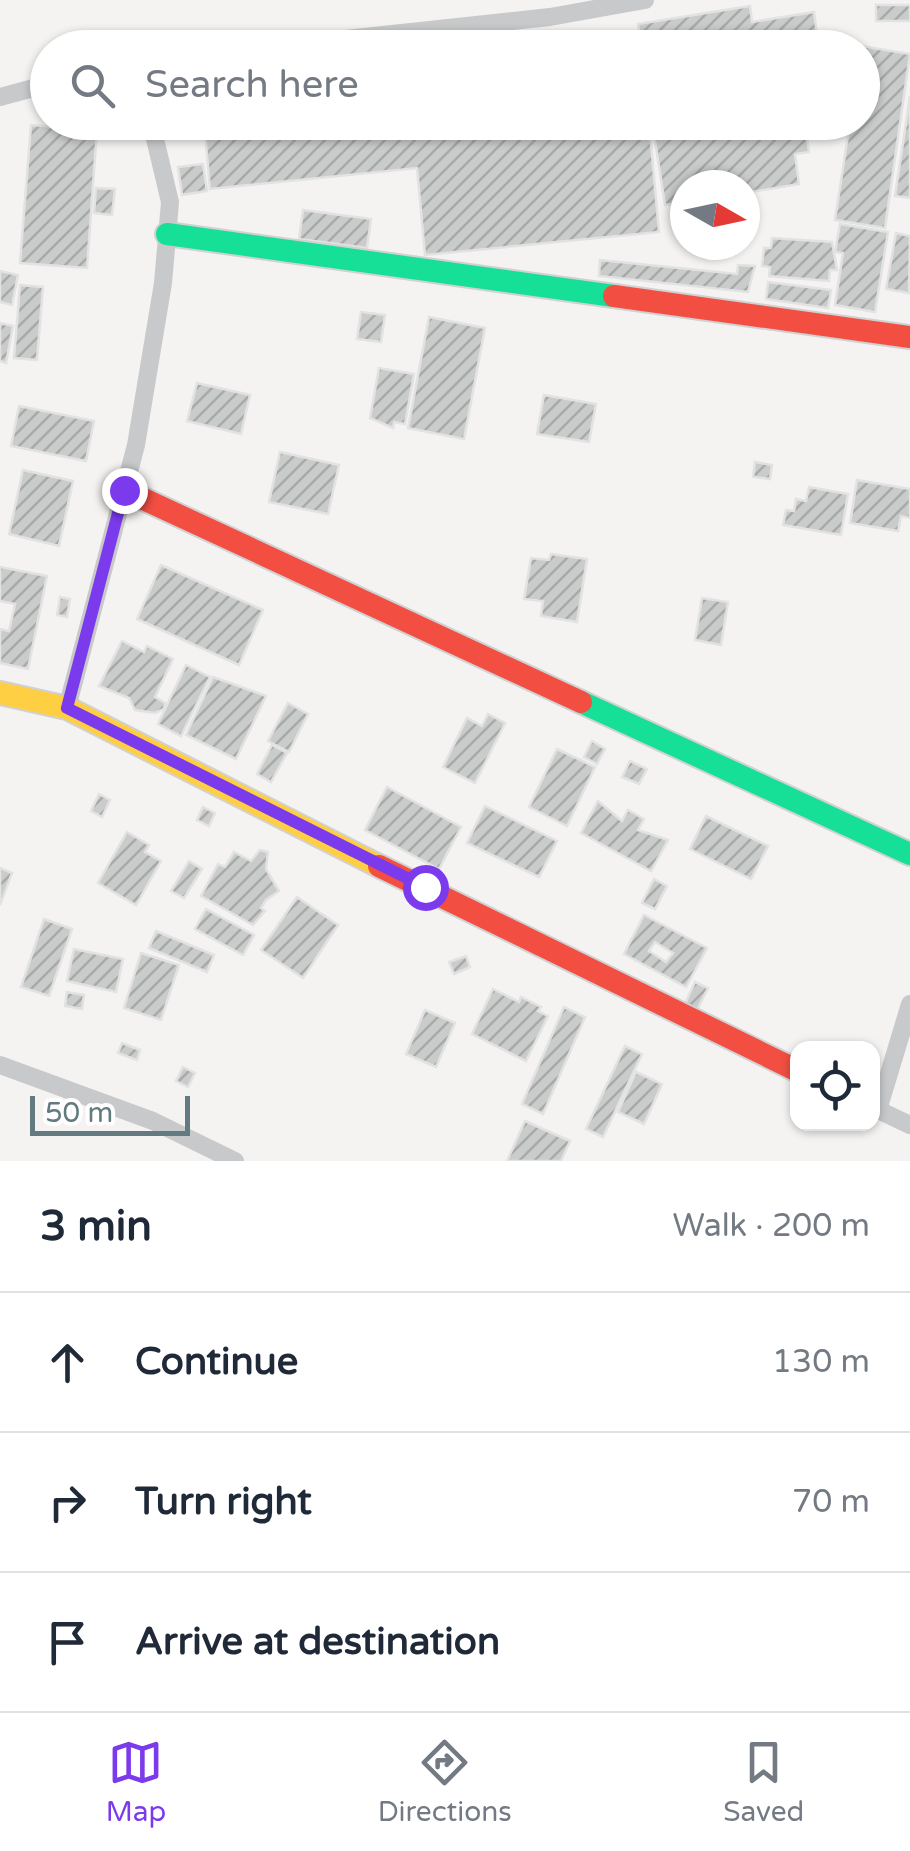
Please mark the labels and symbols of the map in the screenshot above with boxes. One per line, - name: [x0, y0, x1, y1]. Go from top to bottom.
- north arrow: [670, 170, 760, 260]
- route end: [102, 468, 148, 514]
- route start: [403, 865, 449, 911]
- scale bar: [30, 1091, 190, 1136]

